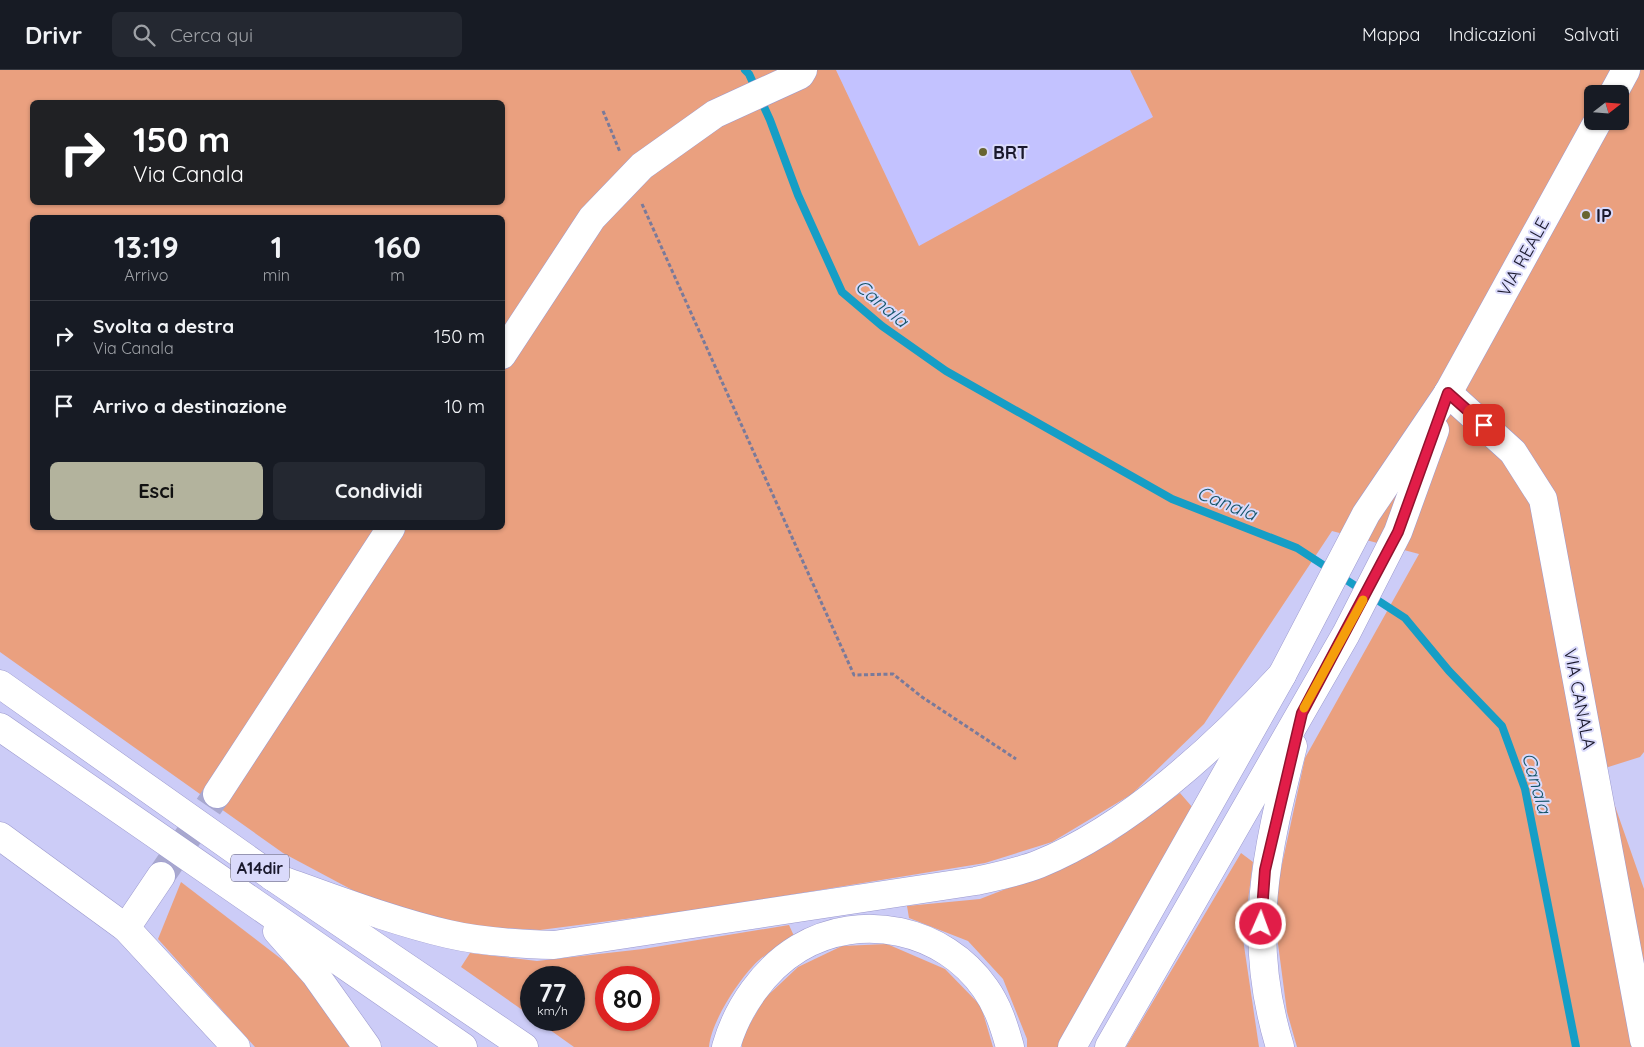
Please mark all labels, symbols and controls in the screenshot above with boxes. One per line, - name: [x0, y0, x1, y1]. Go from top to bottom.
- search box: [112, 12, 462, 57]
- text: Drivr: [25, 20, 82, 50]
- icon: search: [130, 21, 158, 49]
- text: Cerca qui: [170, 23, 253, 47]
- text: Mappa: [1362, 23, 1420, 46]
- text: Indicazioni: [1448, 23, 1536, 46]
- text: Salvati: [1564, 23, 1619, 46]
- north arrow: [1584, 85, 1629, 130]
- map controls: [1584, 85, 1629, 130]
- text: 150 m: [133, 117, 230, 161]
- icon: right: [50, 120, 115, 185]
- place label: BRT: [993, 141, 1028, 164]
- marker: BRT: [977, 146, 989, 158]
- text: Via Canala: [133, 160, 244, 188]
- place label: IP: [1596, 204, 1612, 227]
- marker: IP: [1580, 209, 1592, 221]
- street label: VIA REALE: [1492, 213, 1554, 301]
- text: 13:19: [114, 228, 179, 266]
- text: 1: [271, 228, 282, 266]
- text: 160: [374, 228, 421, 266]
- text: Arrivo: [124, 265, 169, 285]
- text: min: [263, 265, 290, 285]
- text: m: [390, 265, 405, 285]
- water label: Canala: [850, 274, 915, 333]
- text: Svolta a destra: [93, 314, 234, 338]
- icon: right: [50, 322, 78, 350]
- text: 150 m: [434, 324, 485, 348]
- text: Via Canala: [93, 338, 174, 358]
- icon: arrive: [50, 392, 78, 420]
- text: Arrivo a destinazione: [93, 394, 287, 418]
- text: 10 m: [444, 394, 485, 418]
- pin: [1463, 404, 1505, 446]
- icon: arrive: [1470, 411, 1498, 439]
- button: Esci: [50, 462, 263, 520]
- button: Condividi: [273, 462, 485, 520]
- water label: Canala: [1194, 480, 1262, 526]
- street label: VIA CANALA: [1559, 647, 1601, 752]
- water label: Canala: [1517, 750, 1558, 818]
- road number: A14dir: [231, 854, 289, 881]
- position arrow: [1234, 897, 1286, 949]
- speed limit sign: 80: [595, 966, 660, 1031]
- text: 77: [539, 977, 566, 1008]
- text: km/h: [537, 1003, 568, 1018]

